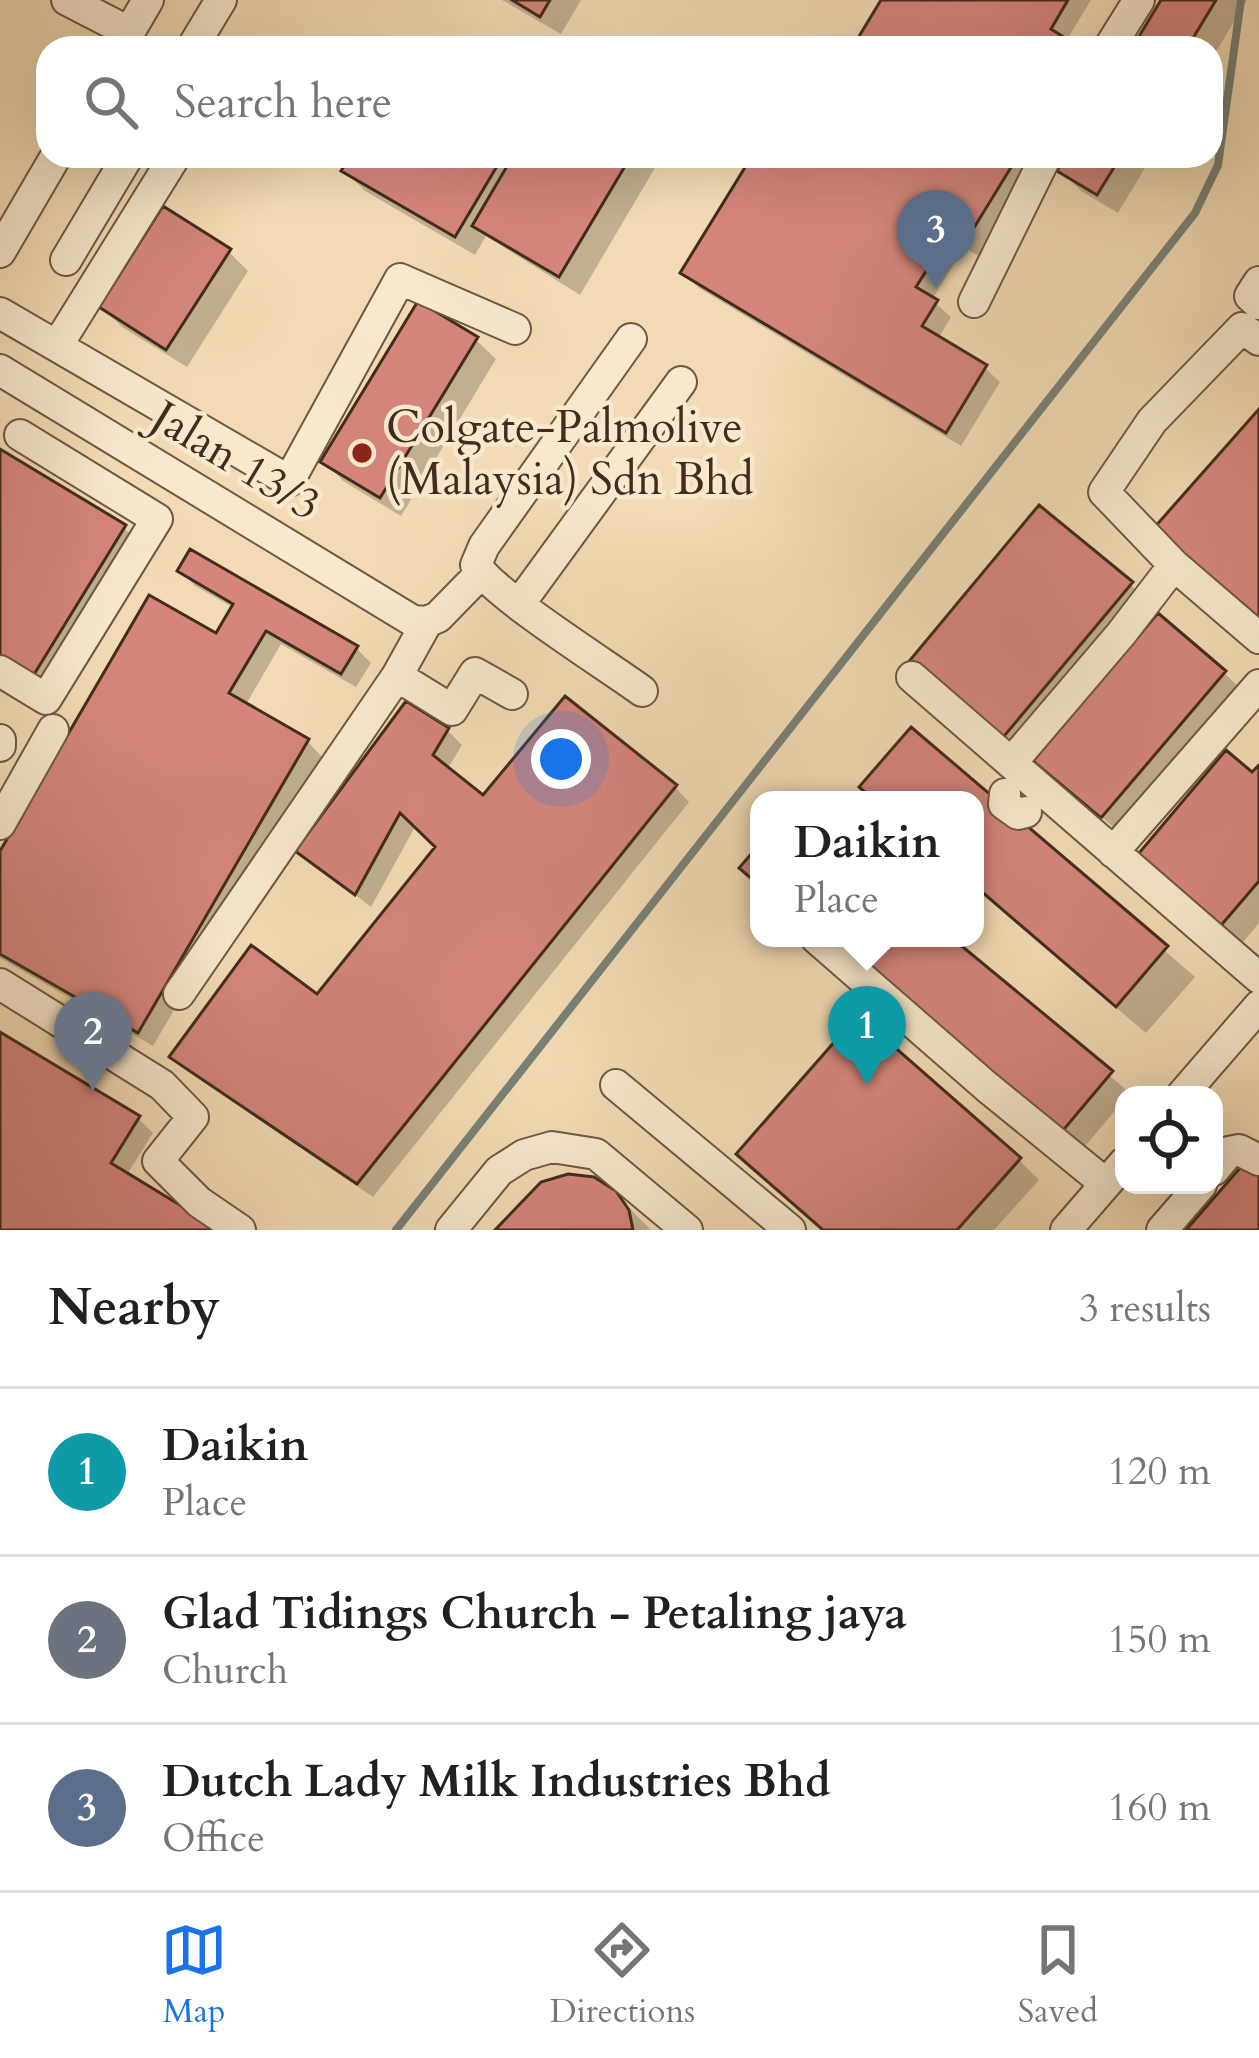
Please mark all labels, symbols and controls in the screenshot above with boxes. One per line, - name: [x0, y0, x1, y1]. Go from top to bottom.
- search box: [36, 36, 1223, 168]
- icon: search: [78, 69, 144, 135]
- text: Search here: [174, 72, 392, 133]
- pin: 3: [897, 190, 975, 289]
- street label: Jalan 13/3: [135, 384, 332, 535]
- place label: Colgate-Palmolive (Malaysia) Sdn Bhd: [386, 397, 754, 510]
- marker: Colgate-Palmolive (Malaysia) Sdn Bhd: [349, 440, 375, 466]
- your location: [531, 729, 591, 789]
- popup: [750, 791, 984, 947]
- text: Daikin: [794, 812, 940, 873]
- text: Place: [794, 873, 879, 926]
- pin: 1: [828, 986, 906, 1085]
- pin: 2: [54, 992, 132, 1091]
- map controls: [1115, 1086, 1223, 1194]
- button: locate: [1115, 1086, 1223, 1194]
- text: Nearby: [48, 1273, 220, 1343]
- text: 3 results: [1079, 1282, 1211, 1335]
- text: Daikin: [162, 1415, 309, 1476]
- text: 1: [77, 1445, 97, 1498]
- text: 120 m: [1108, 1445, 1211, 1498]
- text: Place: [162, 1476, 247, 1529]
- text: Glad Tidings Church - Petaling jaya: [162, 1583, 907, 1644]
- text: 2: [77, 1613, 97, 1666]
- text: 150 m: [1108, 1613, 1211, 1666]
- text: Church: [162, 1644, 288, 1697]
- text: Dutch Lady Milk Industries Bhd: [162, 1751, 831, 1812]
- text: 3: [77, 1781, 97, 1834]
- text: 160 m: [1108, 1781, 1211, 1834]
- text: Office: [162, 1812, 265, 1865]
- tab: Map: [161, 1917, 227, 2034]
- tab: Directions: [550, 1917, 695, 2034]
- tab: Saved: [1018, 1917, 1098, 2034]

